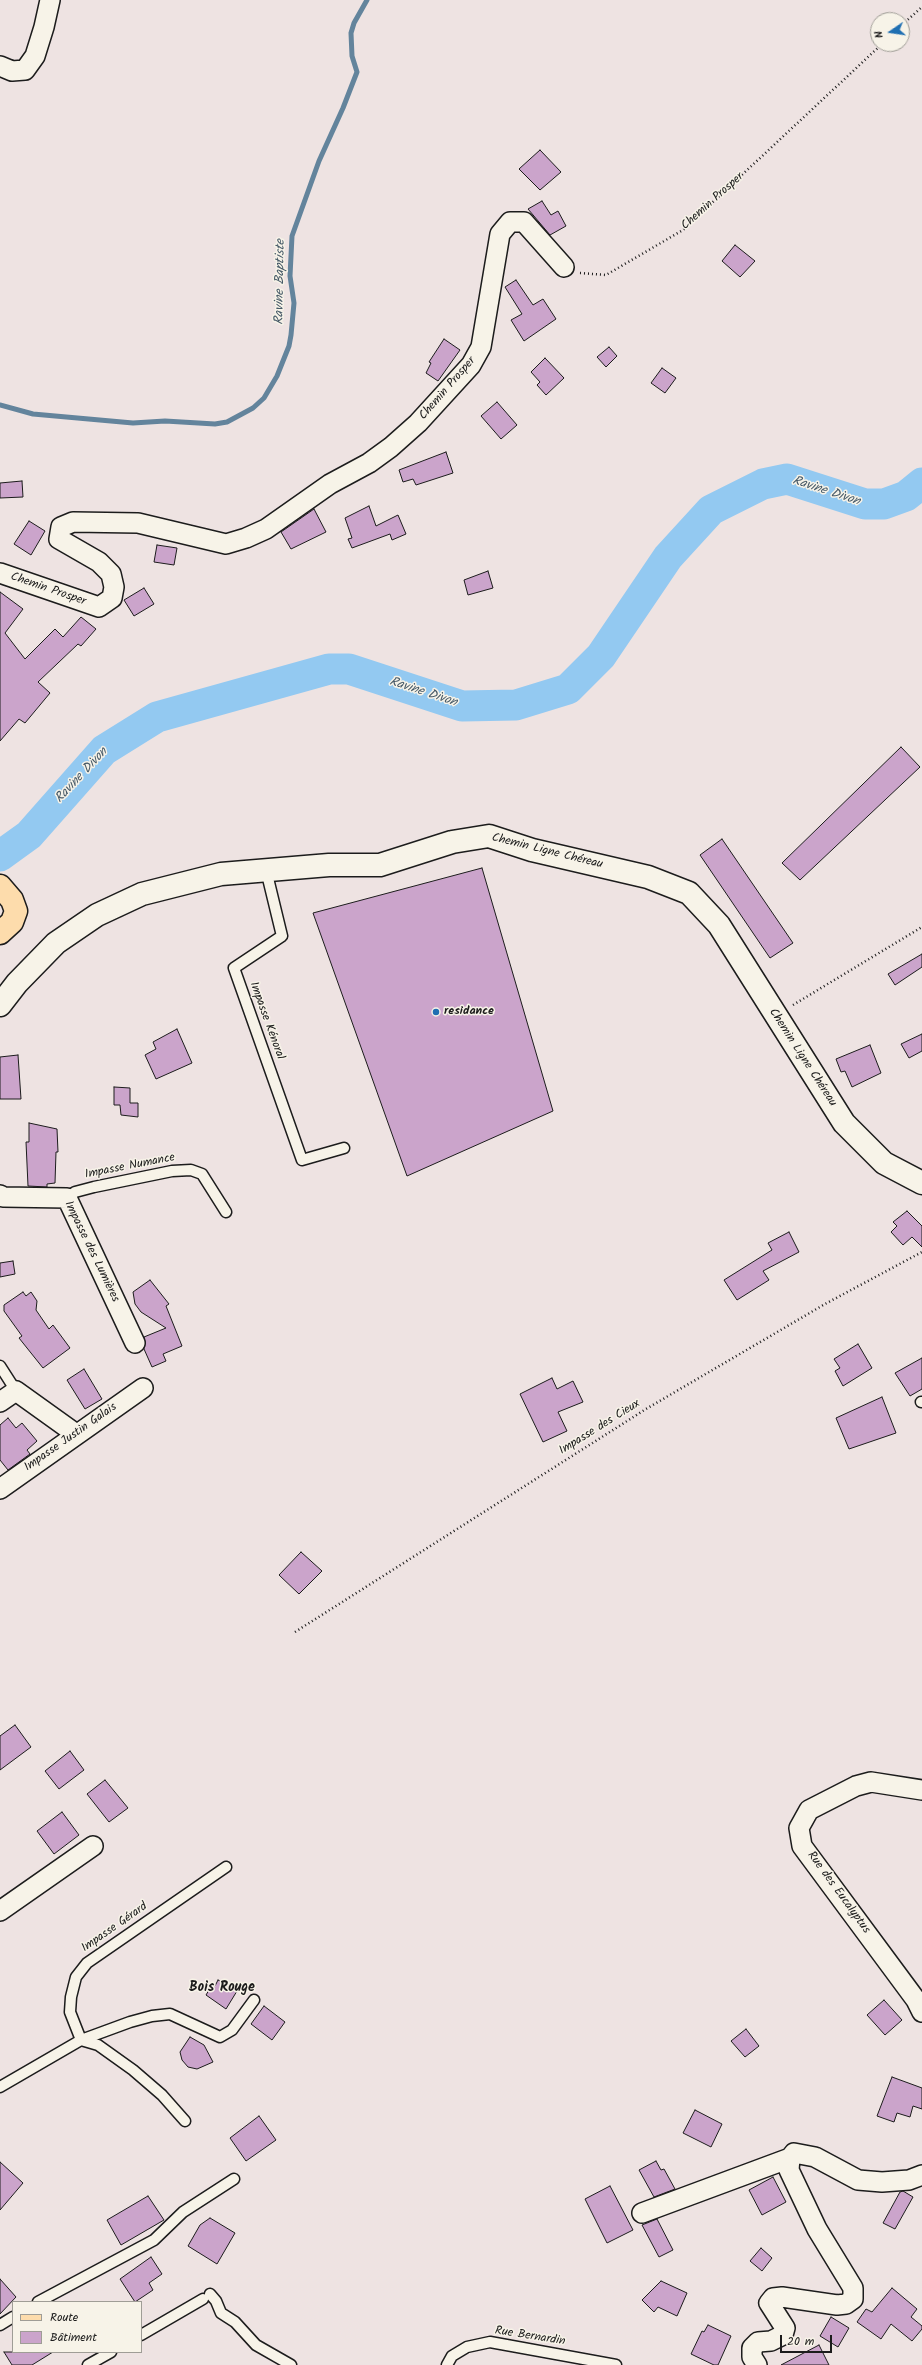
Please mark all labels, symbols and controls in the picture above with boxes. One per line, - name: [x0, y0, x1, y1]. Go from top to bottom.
- north arrow: [870, 12, 910, 52]
- text: N: [870, 29, 889, 40]
- street label: Chemin Prosper: [679, 170, 747, 234]
- water label: Ravine Baptiste: [272, 239, 290, 325]
- street label: Chemin Prosper: [417, 355, 479, 423]
- water label: Ravine Divon: [790, 474, 862, 510]
- street label: Chemin Prosper: [8, 570, 88, 610]
- water label: Ravine Divon: [387, 675, 459, 711]
- water label: Ravine Divon: [52, 745, 112, 807]
- street label: Chemin Ligne Chéreau: [490, 831, 604, 873]
- street label: Impasse Kénoral: [245, 980, 287, 1062]
- place label: residance: [444, 1005, 494, 1019]
- street label: Chemin Ligne Chéreau: [765, 1006, 839, 1110]
- marker: residance: [431, 1007, 441, 1017]
- street label: Impasse Numance: [84, 1151, 176, 1183]
- street label: Impasse des Lumières: [60, 1199, 122, 1305]
- street label: Impasse des Cieux: [557, 1397, 643, 1459]
- street label: Impasse Justin Galais: [22, 1401, 120, 1475]
- street label: Rue des Eucalyptus: [803, 1849, 873, 1937]
- street label: Impasse Gérard: [79, 1900, 151, 1956]
- district label: Bois Rouge: [189, 1981, 255, 1997]
- legend: [12, 2301, 142, 2353]
- text: Route: [50, 2308, 78, 2327]
- street label: Rue Bernardin: [494, 2324, 566, 2350]
- scale bar: [782, 2327, 834, 2353]
- text: Bâtiment: [50, 2328, 97, 2347]
- text: 20 m: [787, 2332, 814, 2351]

